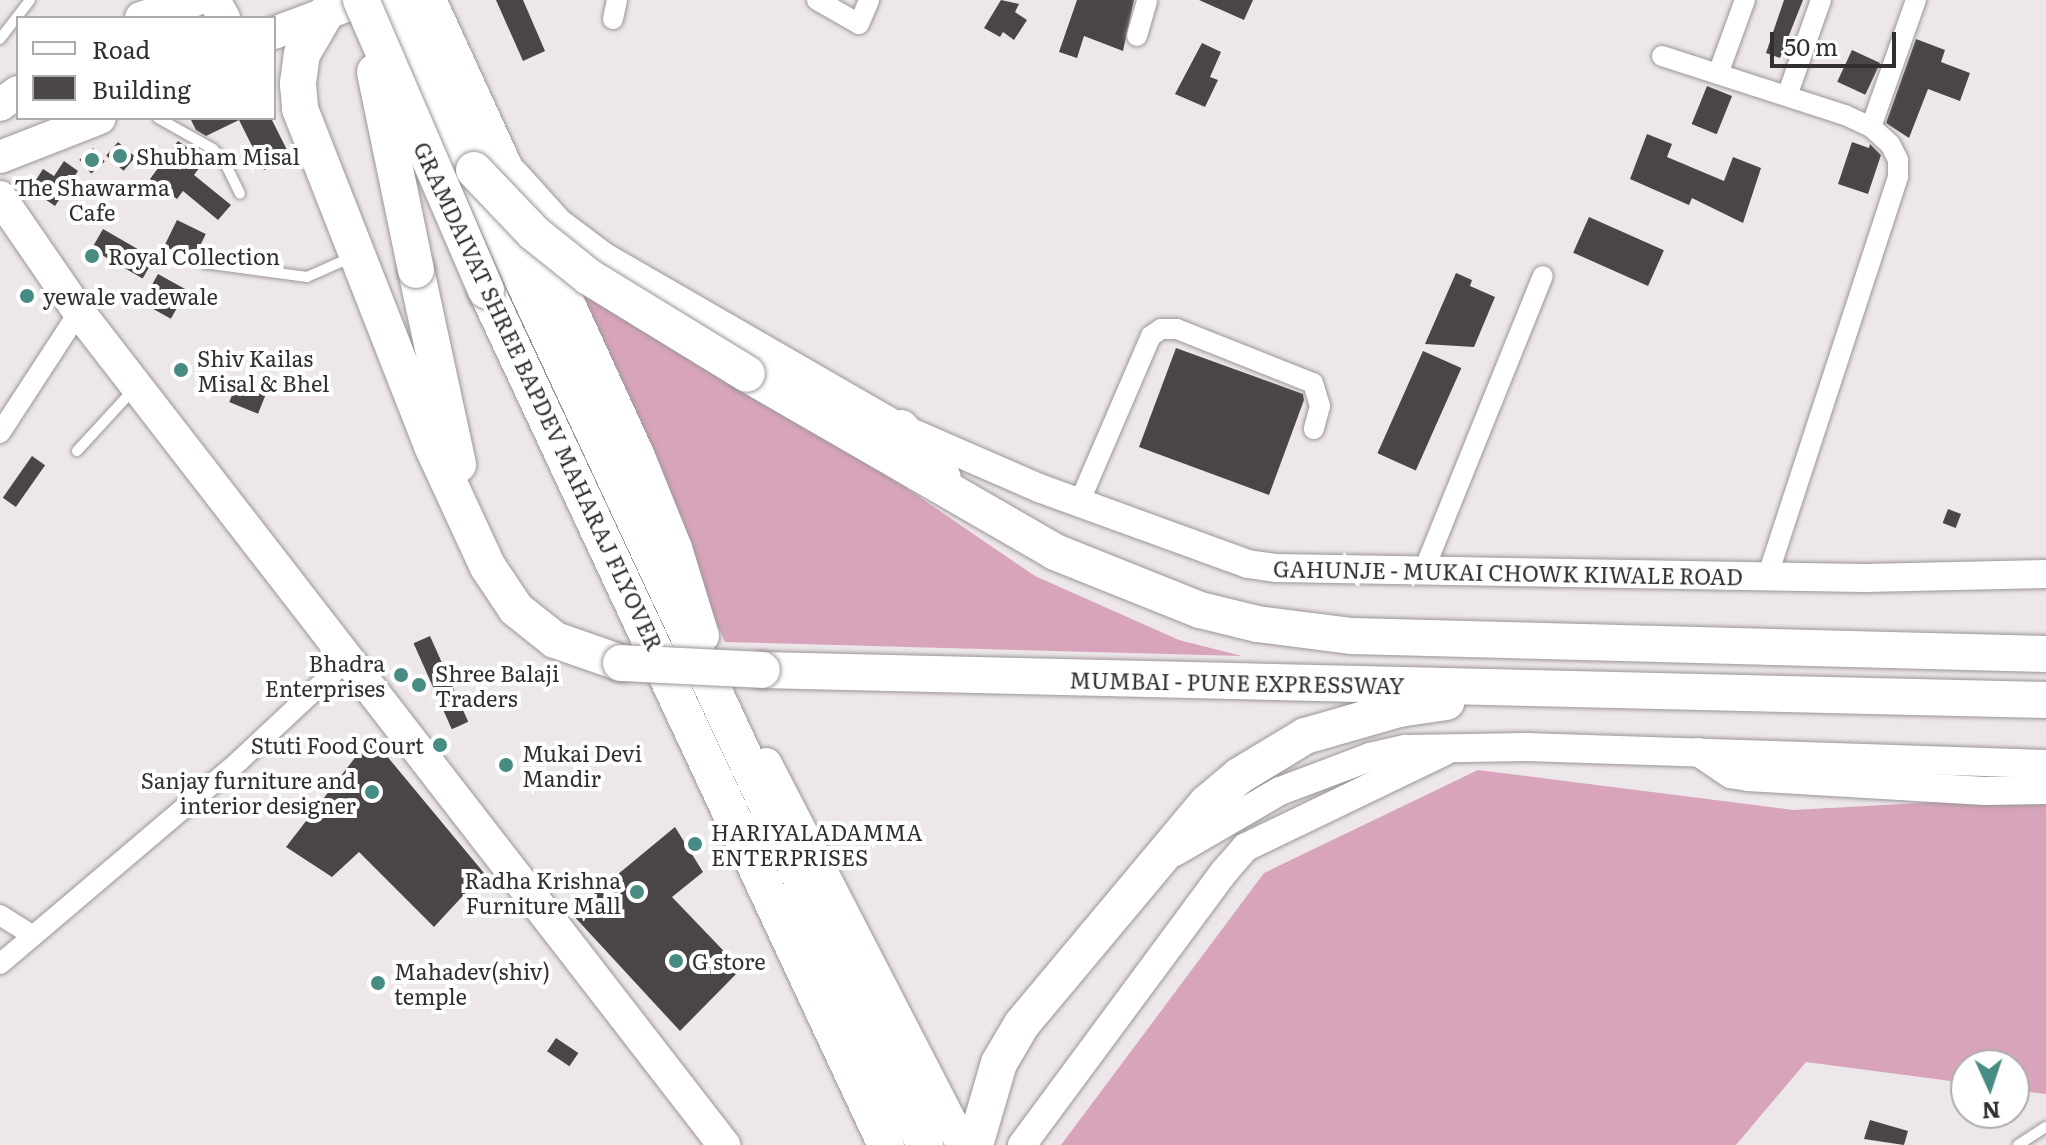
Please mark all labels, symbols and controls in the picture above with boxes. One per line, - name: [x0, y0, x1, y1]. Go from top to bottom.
- legend: [16, 16, 276, 120]
- scale bar: [1774, 16, 1900, 66]
- text: 50 m: [1784, 28, 1838, 63]
- text: Road: [92, 31, 150, 66]
- text: Building: [92, 71, 191, 106]
- street label: GRAMDAIVAT SHREE BAPDEV MAHARAJ FLYOVER: [409, 137, 669, 655]
- place label: Shubham Misal: [136, 143, 300, 169]
- marker: Shubham Misal: [111, 147, 129, 165]
- marker: The Shawarma Cafe: [83, 151, 101, 169]
- place label: The Shawarma Cafe: [14, 173, 170, 224]
- place label: Royal Collection: [108, 243, 280, 269]
- marker: Royal Collection: [83, 247, 101, 265]
- place label: yewale vadewale: [43, 283, 218, 309]
- marker: yewale vadewale: [18, 287, 36, 305]
- place label: Shiv Kailas Misal & Bhel: [197, 344, 329, 396]
- marker: Shiv Kailas Misal & Bhel: [172, 361, 190, 379]
- street label: GAHUNJE - MUKAI CHOWK KIWALE ROAD: [1273, 555, 1743, 589]
- place label: Bhadra Enterprises: [265, 649, 385, 700]
- place label: Shree Balaji Traders: [435, 659, 559, 710]
- marker: Bhadra Enterprises: [392, 666, 410, 684]
- street label: MUMBAI - PUNE EXPRESSWAY: [1069, 666, 1405, 698]
- marker: Shree Balaji Traders: [410, 676, 428, 694]
- place label: Stuti Food Court: [251, 732, 424, 758]
- marker: Stuti Food Court: [431, 736, 449, 754]
- place label: Mukai Devi Mandir: [522, 739, 642, 790]
- marker: Mukai Devi Mandir: [497, 756, 515, 774]
- place label: Sanjay furniture and interior designer: [141, 766, 356, 818]
- marker: Sanjay furniture and interior designer: [363, 783, 381, 801]
- place label: HARIYALADAMMA ENTERPRISES: [711, 818, 922, 870]
- marker: HARIYALADAMMA ENTERPRISES: [686, 835, 704, 853]
- place label: Radha Krishna Furniture Mall: [464, 866, 621, 918]
- marker: Radha Krishna Furniture Mall: [628, 883, 646, 901]
- place label: G store: [692, 948, 766, 974]
- marker: G store: [667, 952, 685, 970]
- place label: Mahadev(shiv) temple: [394, 957, 550, 1008]
- marker: Mahadev(shiv) temple: [369, 974, 387, 992]
- north arrow: [1950, 1049, 2030, 1129]
- text: N: [1981, 1095, 2001, 1128]

